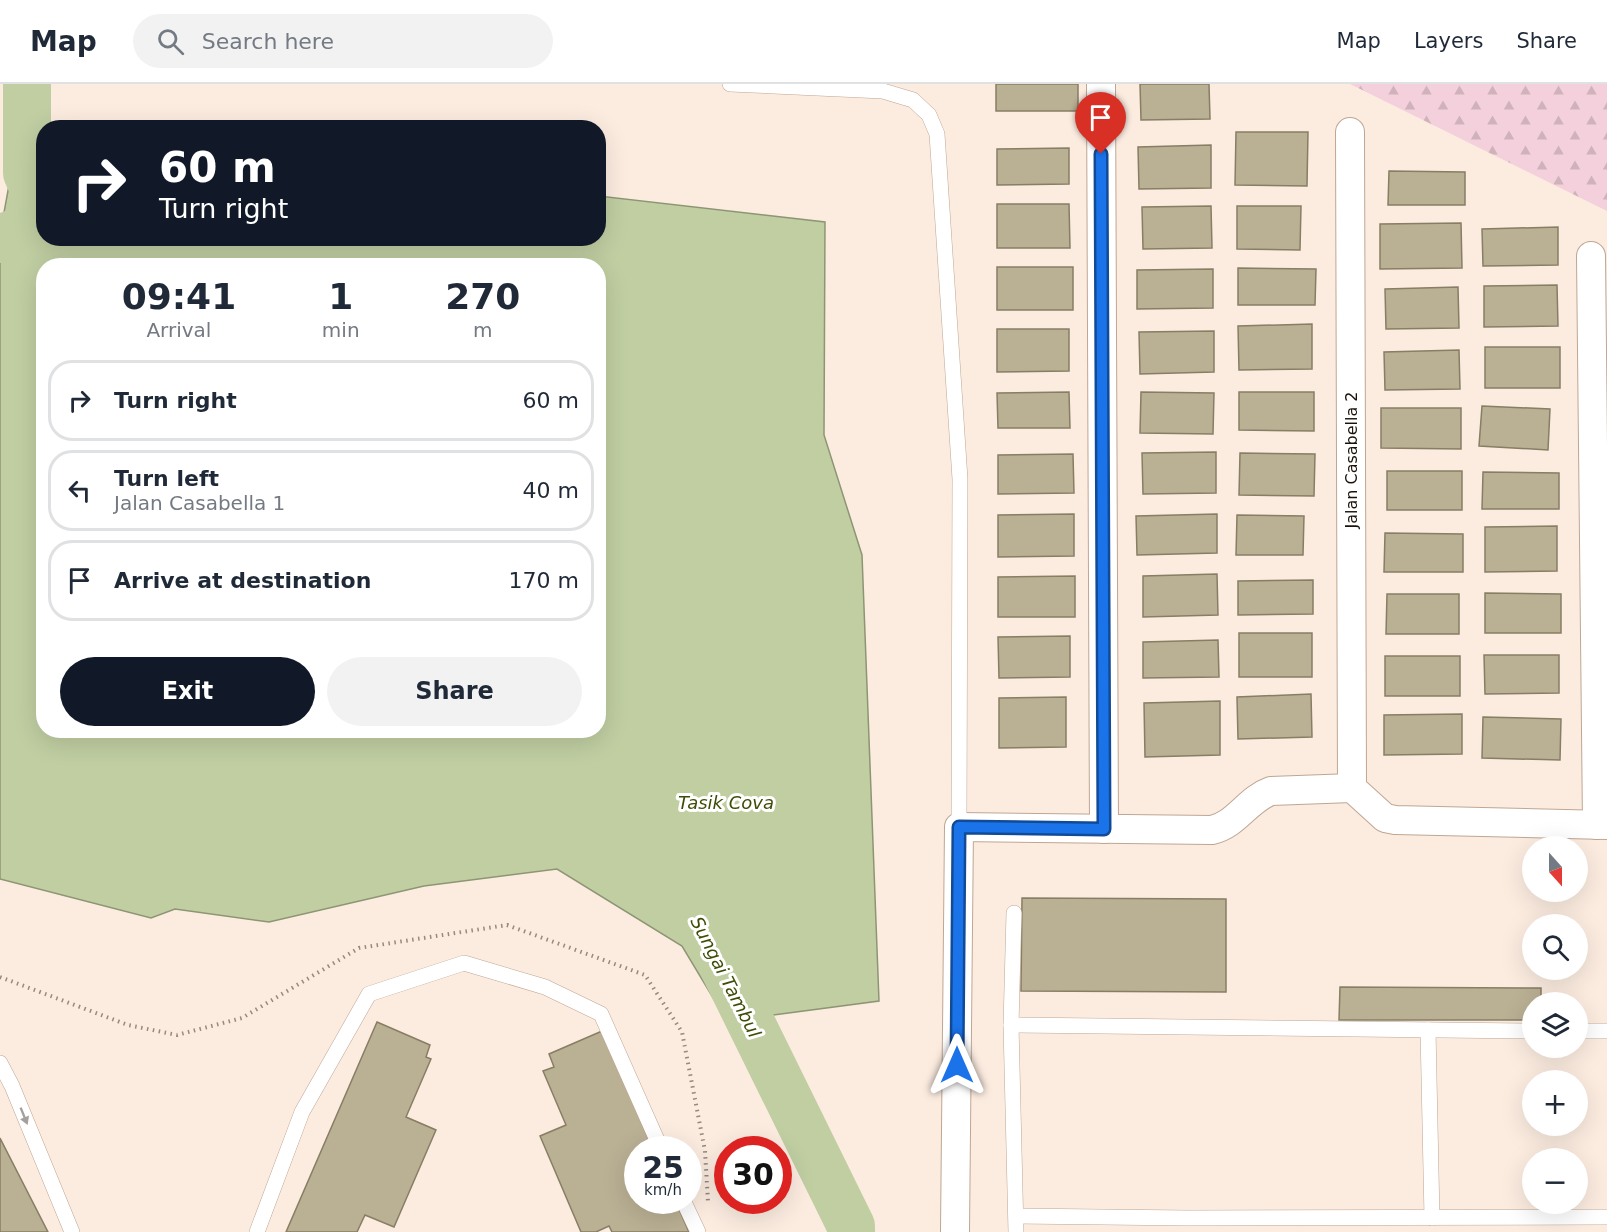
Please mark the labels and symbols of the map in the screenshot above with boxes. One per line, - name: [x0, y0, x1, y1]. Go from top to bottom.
- pin: [1075, 92, 1126, 154]
- street label: Jalan Casabella 2: [1342, 391, 1361, 530]
- water label: Tasik Cova: [678, 792, 774, 813]
- north arrow: [1522, 836, 1588, 902]
- water label: Sungai Tambul: [686, 913, 766, 1041]
- position arrow: [925, 1033, 989, 1097]
- one-way arrow: [19, 1108, 29, 1126]
- speed limit sign: 30: [714, 1136, 792, 1214]

